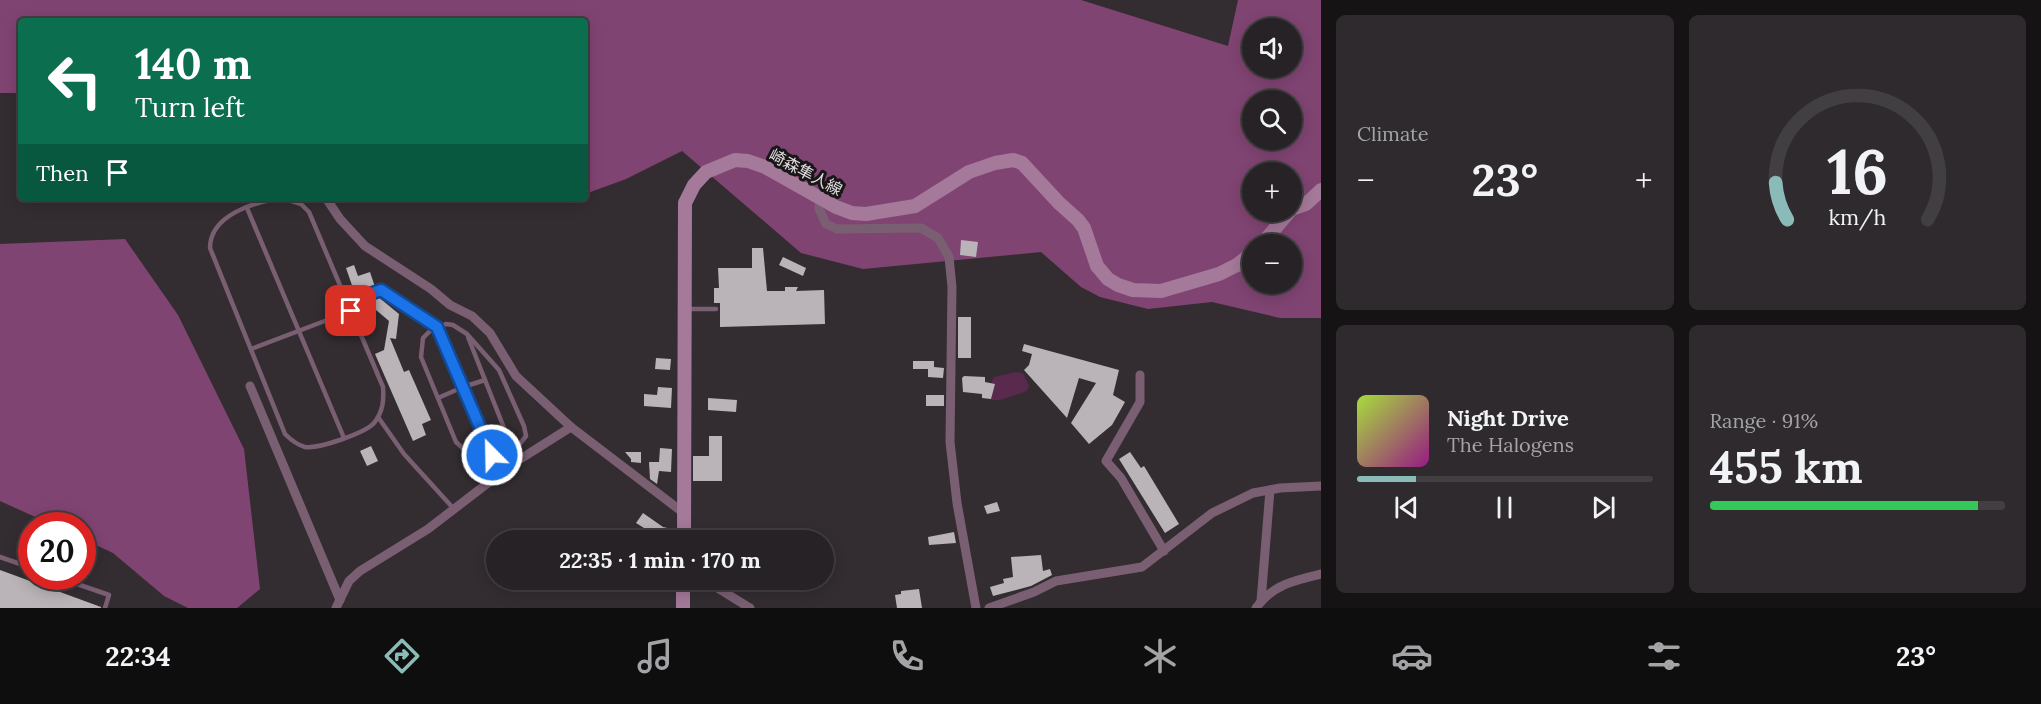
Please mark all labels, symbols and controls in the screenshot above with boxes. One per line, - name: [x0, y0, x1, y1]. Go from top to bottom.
- map controls: [1242, 18, 1302, 294]
- button: sound: [1242, 18, 1302, 78]
- text: 140 m: [135, 37, 251, 91]
- icon: left: [36, 42, 114, 120]
- text: Turn left: [135, 90, 245, 124]
- button: search: [1242, 90, 1302, 150]
- text: Climate: [1357, 121, 1429, 146]
- text: 16: [1827, 131, 1888, 211]
- street label: 崎森隼人線: [766, 144, 846, 200]
- text: 23°: [1472, 151, 1538, 208]
- icon: arrive: [101, 156, 134, 189]
- text: Then: [36, 159, 89, 187]
- text: −: [1357, 159, 1375, 201]
- text: +: [1635, 159, 1652, 201]
- button: +: [1242, 162, 1302, 222]
- text: km/h: [1828, 203, 1886, 231]
- button: −: [1242, 234, 1302, 294]
- pin: [325, 285, 376, 336]
- icon: arrive: [334, 294, 367, 327]
- text: Night Drive: [1447, 404, 1569, 432]
- text: Range · 91%: [1710, 408, 1818, 433]
- position arrow: [460, 423, 524, 487]
- text: The Halogens: [1447, 432, 1574, 457]
- text: 455 km: [1710, 438, 1863, 495]
- icon: previous: [1390, 491, 1423, 524]
- icon: pause: [1488, 491, 1521, 524]
- icon: next: [1587, 491, 1620, 524]
- speed limit sign: 20: [18, 512, 96, 590]
- text: 22:35 · 1 min · 170 m: [559, 546, 761, 574]
- icon: directions: [381, 635, 423, 677]
- icon: music: [634, 635, 676, 677]
- icon: phone: [886, 635, 928, 677]
- icon: climate: [1139, 635, 1181, 677]
- icon: car: [1391, 635, 1433, 677]
- icon: filters: [1643, 635, 1685, 677]
- text: 22:34: [105, 639, 171, 673]
- text: 23°: [1896, 639, 1936, 673]

